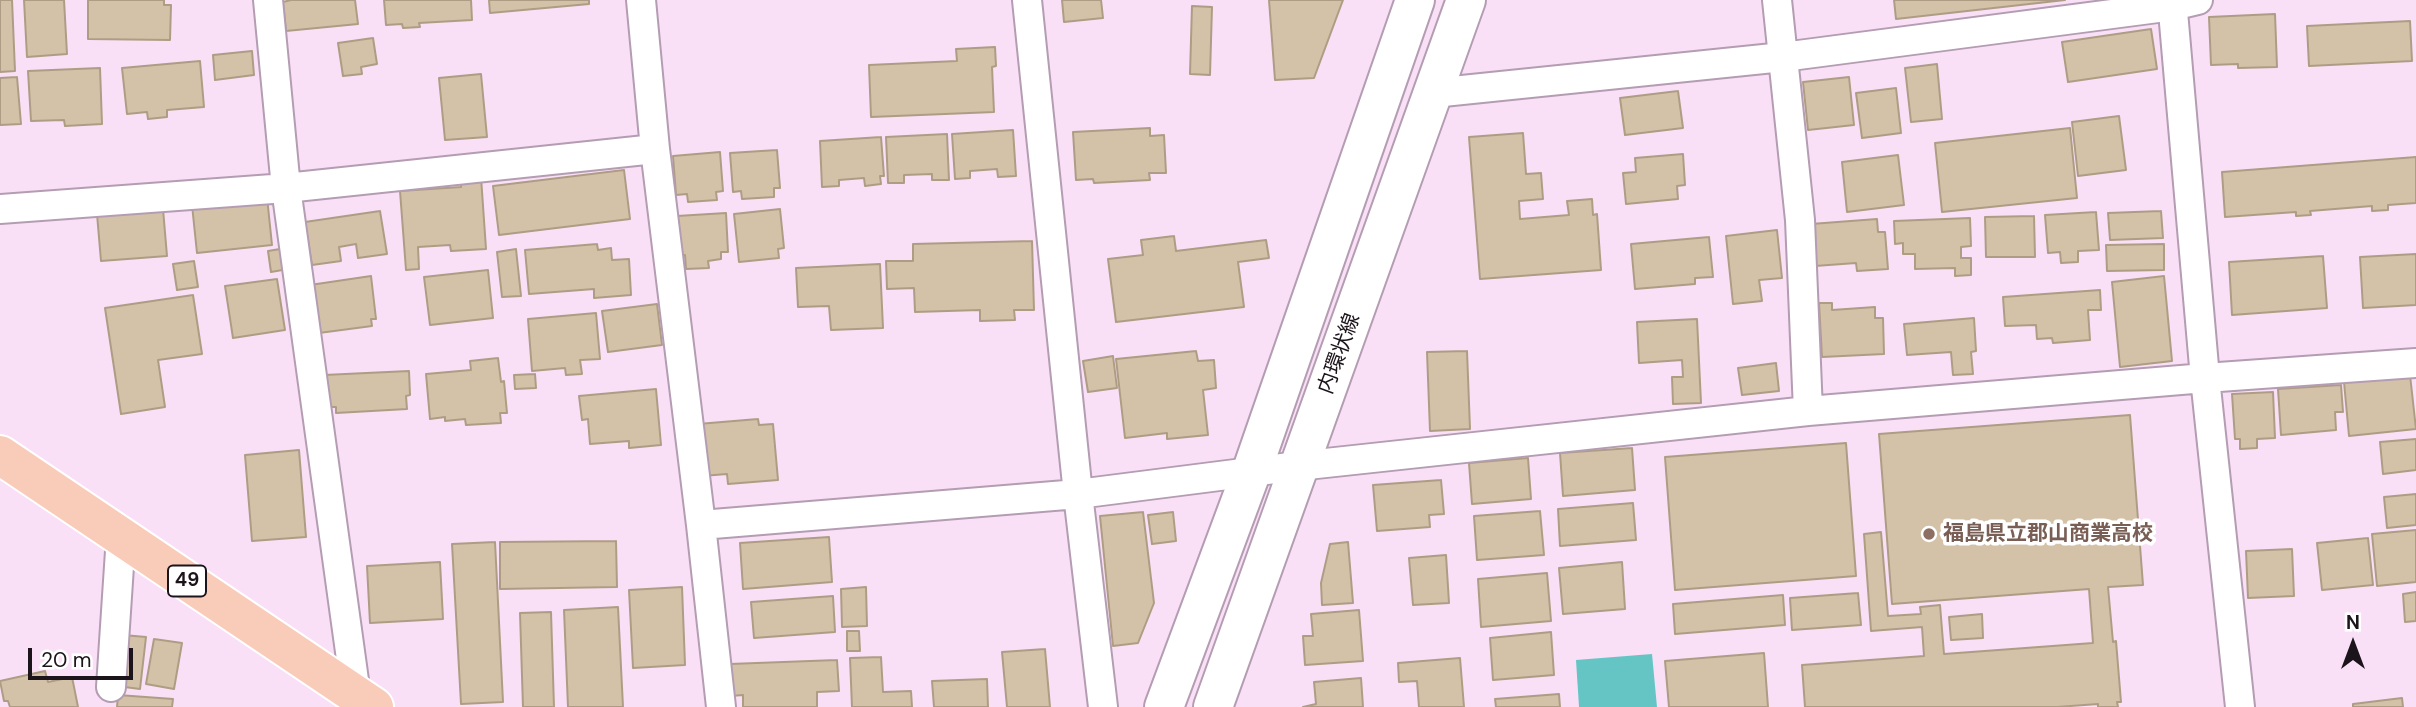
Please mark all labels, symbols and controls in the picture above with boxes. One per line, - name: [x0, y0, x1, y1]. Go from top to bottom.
- street label: 内環状線: [1314, 310, 1366, 398]
- place label: 福島県立郡山商業高校: [1943, 521, 2153, 547]
- marker: 福島県立郡山商業高校: [1921, 526, 1937, 542]
- road number: 49: [168, 566, 206, 596]
- north arrow: [2318, 609, 2388, 679]
- text: N: [2346, 610, 2360, 635]
- scale bar: [32, 634, 136, 678]
- text: 20 m: [41, 646, 92, 674]

